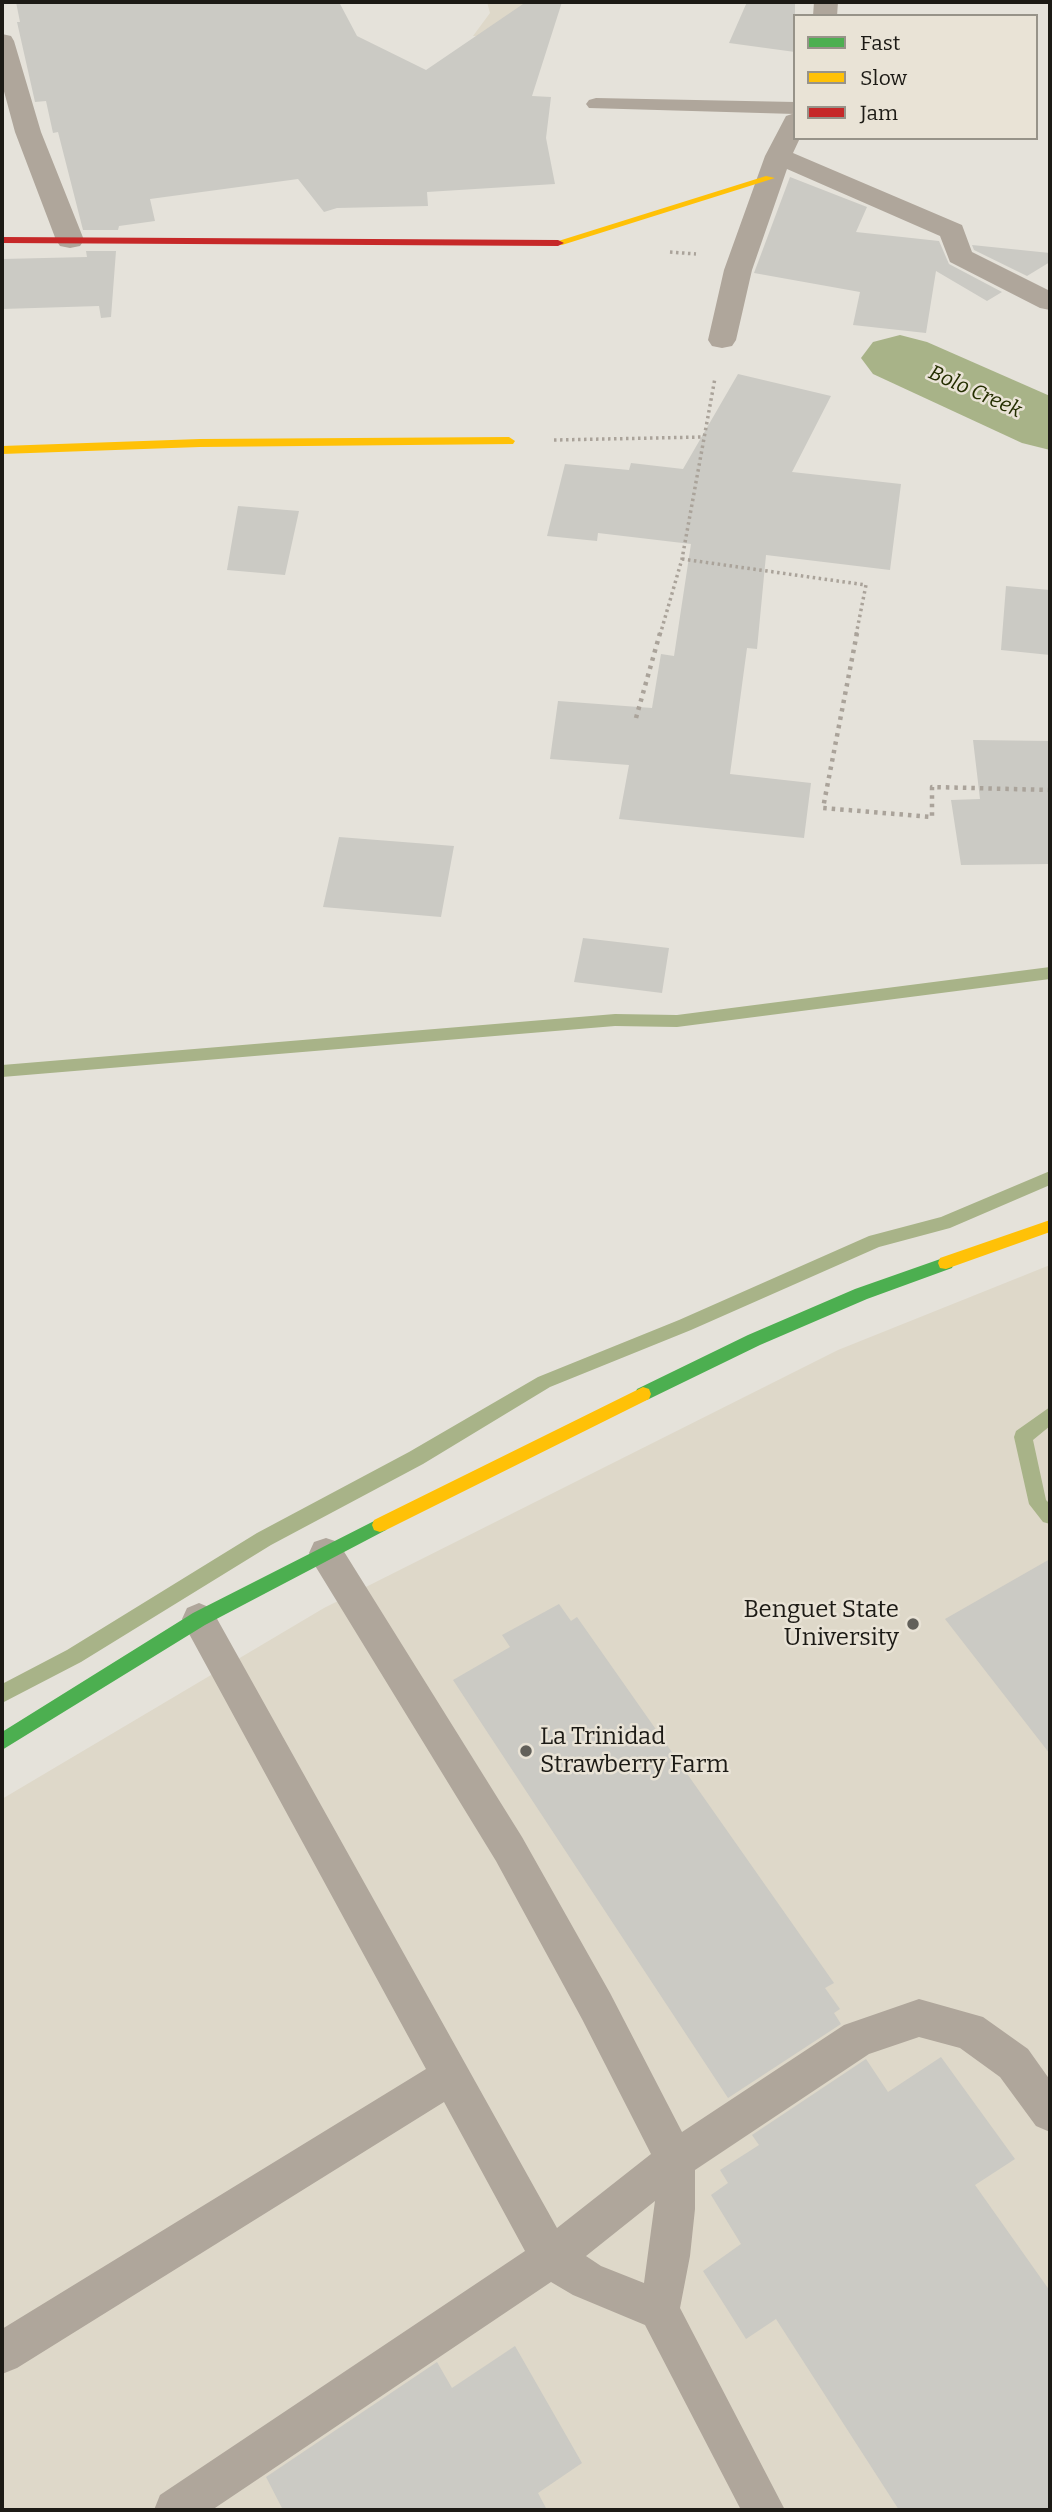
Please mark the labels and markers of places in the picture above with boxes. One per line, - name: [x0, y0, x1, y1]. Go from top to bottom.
- place label: Benguet State University: [743, 1596, 899, 1652]
- marker: Benguet State University: [905, 1616, 921, 1632]
- place label: La Trinidad Strawberry Farm: [540, 1723, 729, 1779]
- marker: La Trinidad Strawberry Farm: [518, 1743, 534, 1759]

